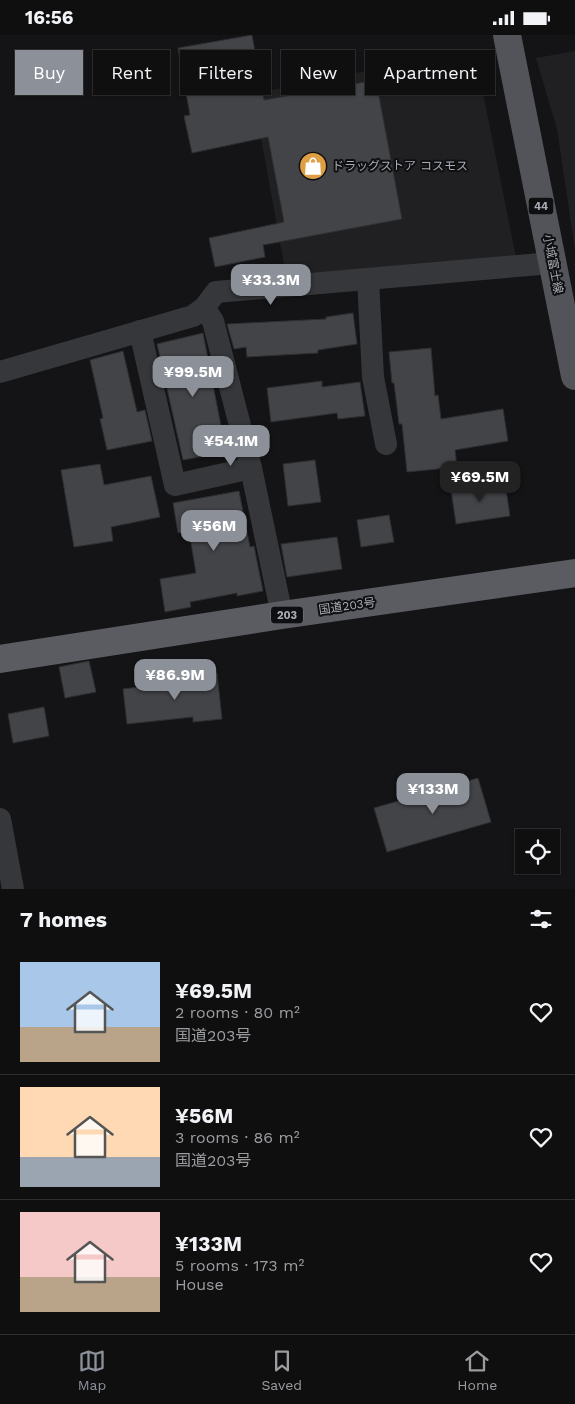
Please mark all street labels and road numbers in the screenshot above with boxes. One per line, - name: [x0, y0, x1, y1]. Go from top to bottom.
- road number: 44: [528, 197, 554, 215]
- street label: 小城富士線: [540, 233, 566, 295]
- street label: 国道203号: [318, 595, 376, 617]
- road number: 203: [271, 607, 303, 623]

